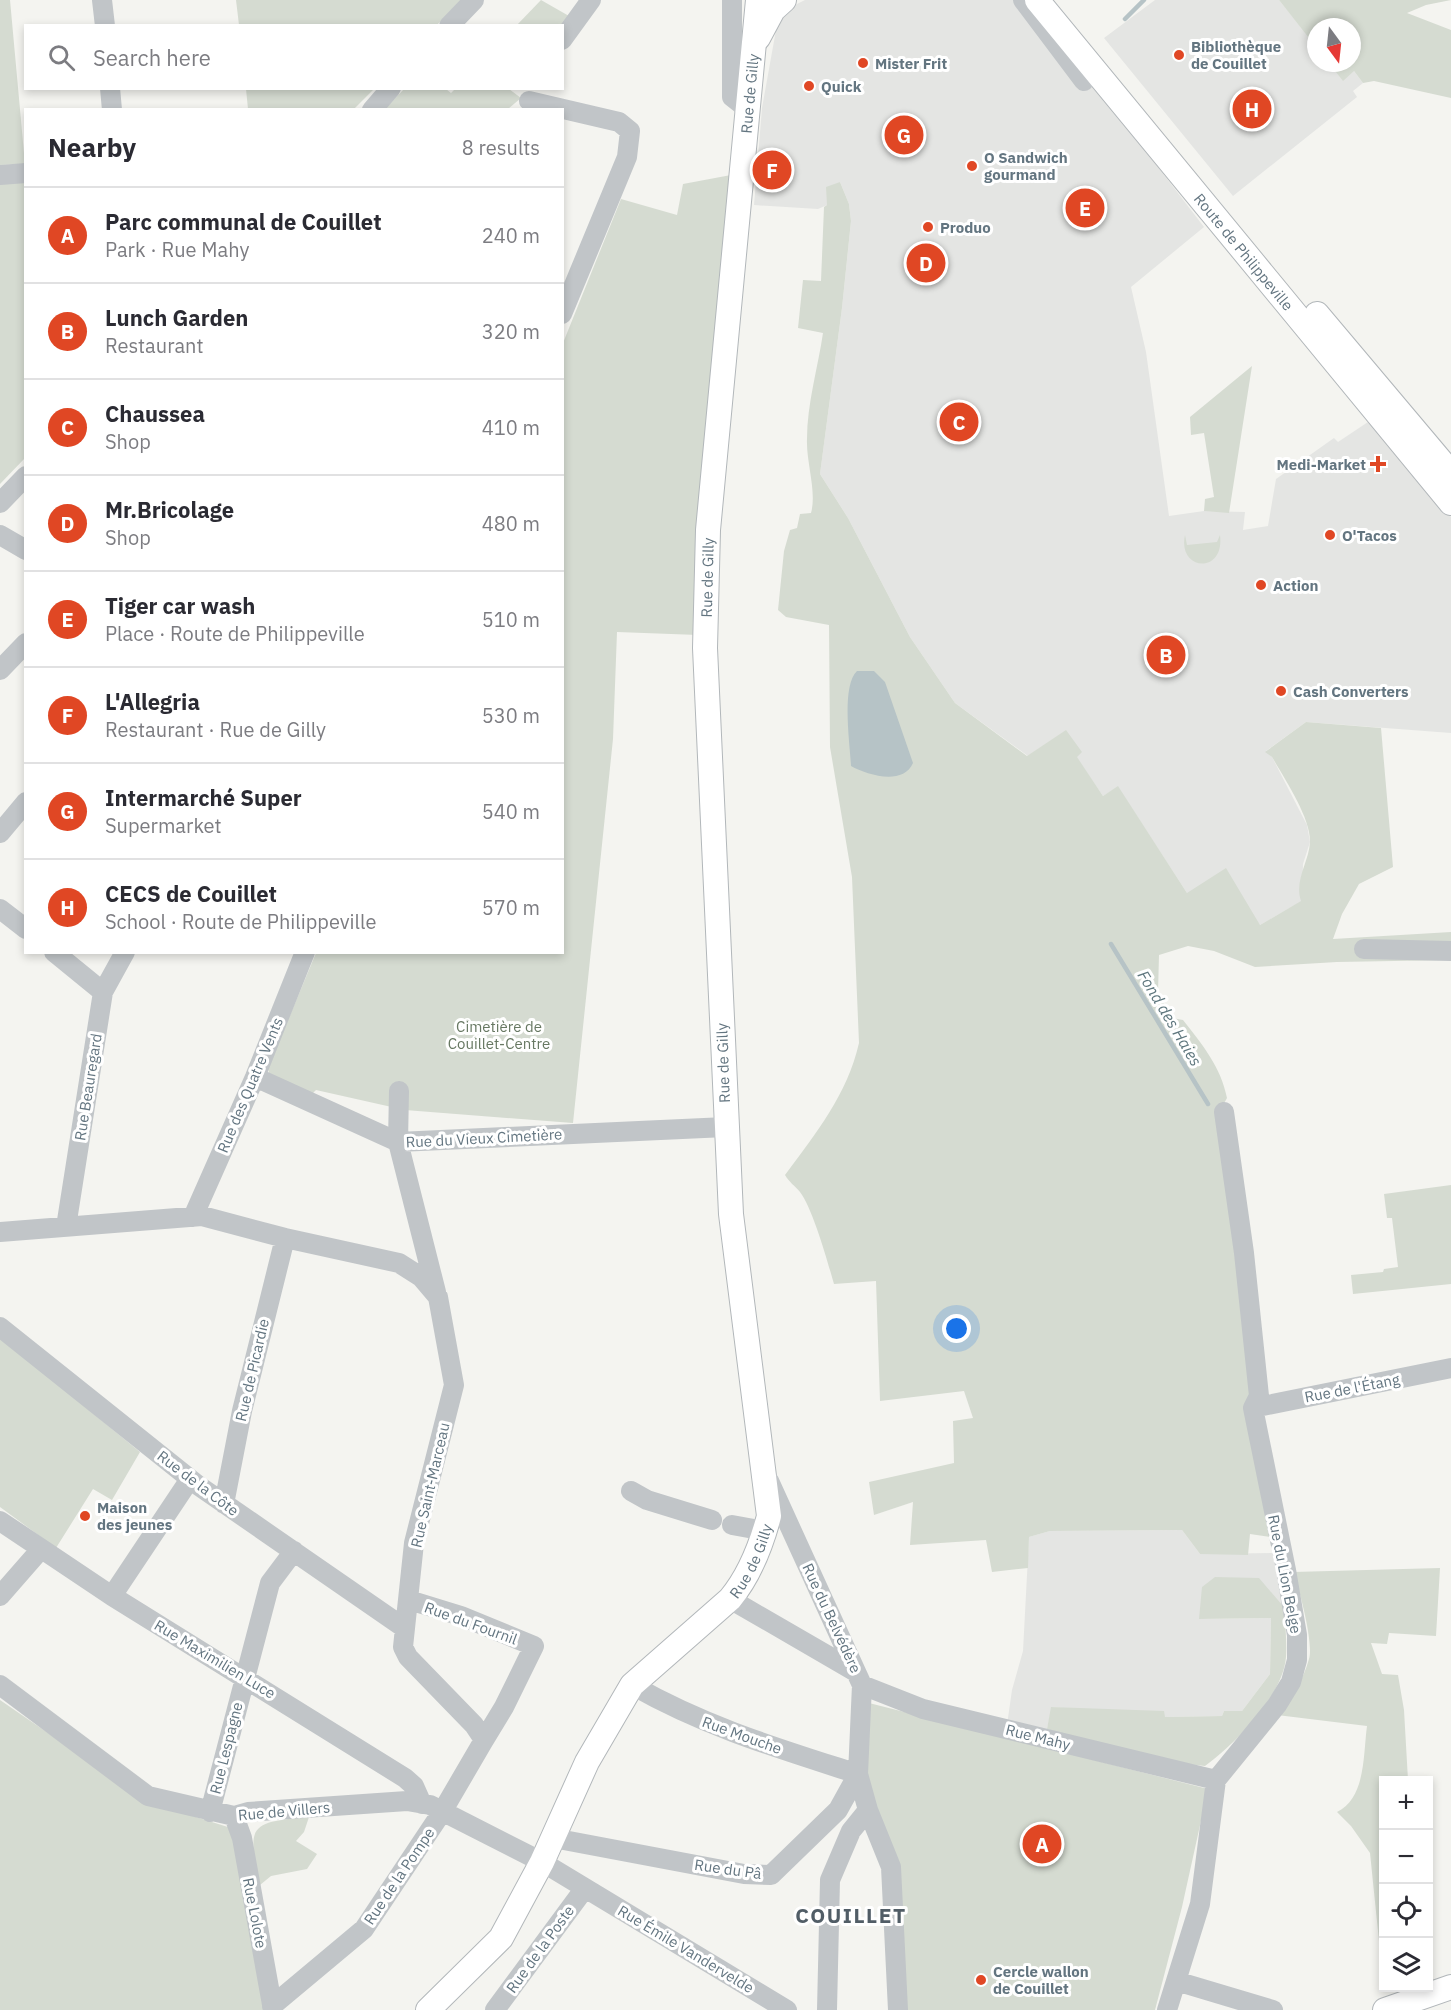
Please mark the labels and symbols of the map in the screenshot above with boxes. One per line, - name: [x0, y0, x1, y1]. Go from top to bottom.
- north arrow: [1307, 18, 1361, 72]
- place label: Bibliothèque de Couillet: [1191, 37, 1281, 73]
- marker: Bibliothèque de Couillet: [1172, 48, 1186, 62]
- street label: Rue de Gilly: [736, 52, 762, 134]
- place label: Mister Frit: [875, 54, 947, 73]
- marker: Mister Frit: [856, 56, 870, 70]
- place label: Quick: [821, 77, 862, 96]
- marker: Quick: [802, 79, 816, 93]
- pin: H: [1232, 86, 1272, 132]
- pin: G: [884, 112, 924, 158]
- pin: F: [752, 148, 792, 192]
- place label: O Sandwich gourmand: [984, 148, 1068, 184]
- marker: O Sandwich gourmand: [965, 159, 979, 173]
- pin: E: [1066, 186, 1104, 230]
- street label: Route de Philippeville: [1190, 189, 1298, 314]
- place label: Produo: [940, 218, 991, 237]
- marker: Produo: [921, 220, 935, 234]
- pin: D: [906, 240, 946, 286]
- pin: C: [940, 400, 978, 444]
- place label: Medi-Market: [1277, 455, 1366, 474]
- marker: Medi-Market: [1371, 457, 1385, 471]
- place label: O'Tacos: [1342, 526, 1397, 545]
- marker: O'Tacos: [1323, 528, 1337, 542]
- street label: Rue de Gilly: [696, 537, 717, 618]
- place label: Action: [1273, 576, 1318, 595]
- marker: Action: [1254, 578, 1268, 592]
- pin: B: [1146, 632, 1186, 678]
- place label: Cash Converters: [1293, 682, 1409, 701]
- marker: Cash Converters: [1274, 684, 1288, 698]
- water label: Fond des Haies: [1134, 966, 1206, 1070]
- street label: Rue des Quatre Vents: [213, 1014, 287, 1156]
- park label: Cimetière de Couillet-Centre: [448, 1017, 550, 1053]
- street label: Rue de Gilly: [712, 1022, 734, 1103]
- street label: Rue Beauregard: [70, 1032, 106, 1142]
- street label: Rue du Vieux Cimetière: [405, 1124, 563, 1152]
- your location: [942, 1314, 971, 1343]
- street label: Rue de Picardie: [231, 1317, 273, 1423]
- street label: Rue de l'Étang: [1303, 1369, 1401, 1407]
- street label: Rue Saint-Marceau: [406, 1421, 454, 1549]
- street label: Rue de la Côte: [153, 1446, 243, 1520]
- place label: Maison des jeunes: [97, 1498, 173, 1534]
- marker: Maison des jeunes: [78, 1509, 92, 1523]
- street label: Rue du Lion Belge: [1264, 1513, 1306, 1635]
- street label: Rue de Gilly: [725, 1521, 776, 1602]
- street label: Rue du Belvédère: [798, 1560, 866, 1676]
- street label: Rue du Fournil: [422, 1597, 520, 1649]
- street label: Rue Maximilien Luce: [151, 1615, 279, 1703]
- street label: Rue Lespagne: [205, 1700, 247, 1796]
- street label: Rue Mouche: [700, 1712, 784, 1758]
- street label: Rue Mahy: [1004, 1720, 1073, 1754]
- street label: Rue de Villers: [237, 1798, 331, 1824]
- pin: A: [1022, 1822, 1062, 1866]
- street label: Rue de la Pompe: [359, 1824, 439, 1928]
- street label: Rue du Pâ: [693, 1855, 763, 1883]
- street label: Rue Lolote: [239, 1876, 271, 1950]
- street label: Rue de la Poste: [502, 1901, 578, 1997]
- street label: Rue Émile Vandervelde: [614, 1901, 758, 1997]
- district label: COUILLET: [795, 1901, 907, 1929]
- place label: Cercle wallon de Couillet: [993, 1962, 1089, 1998]
- marker: Cercle wallon de Couillet: [974, 1973, 988, 1987]

